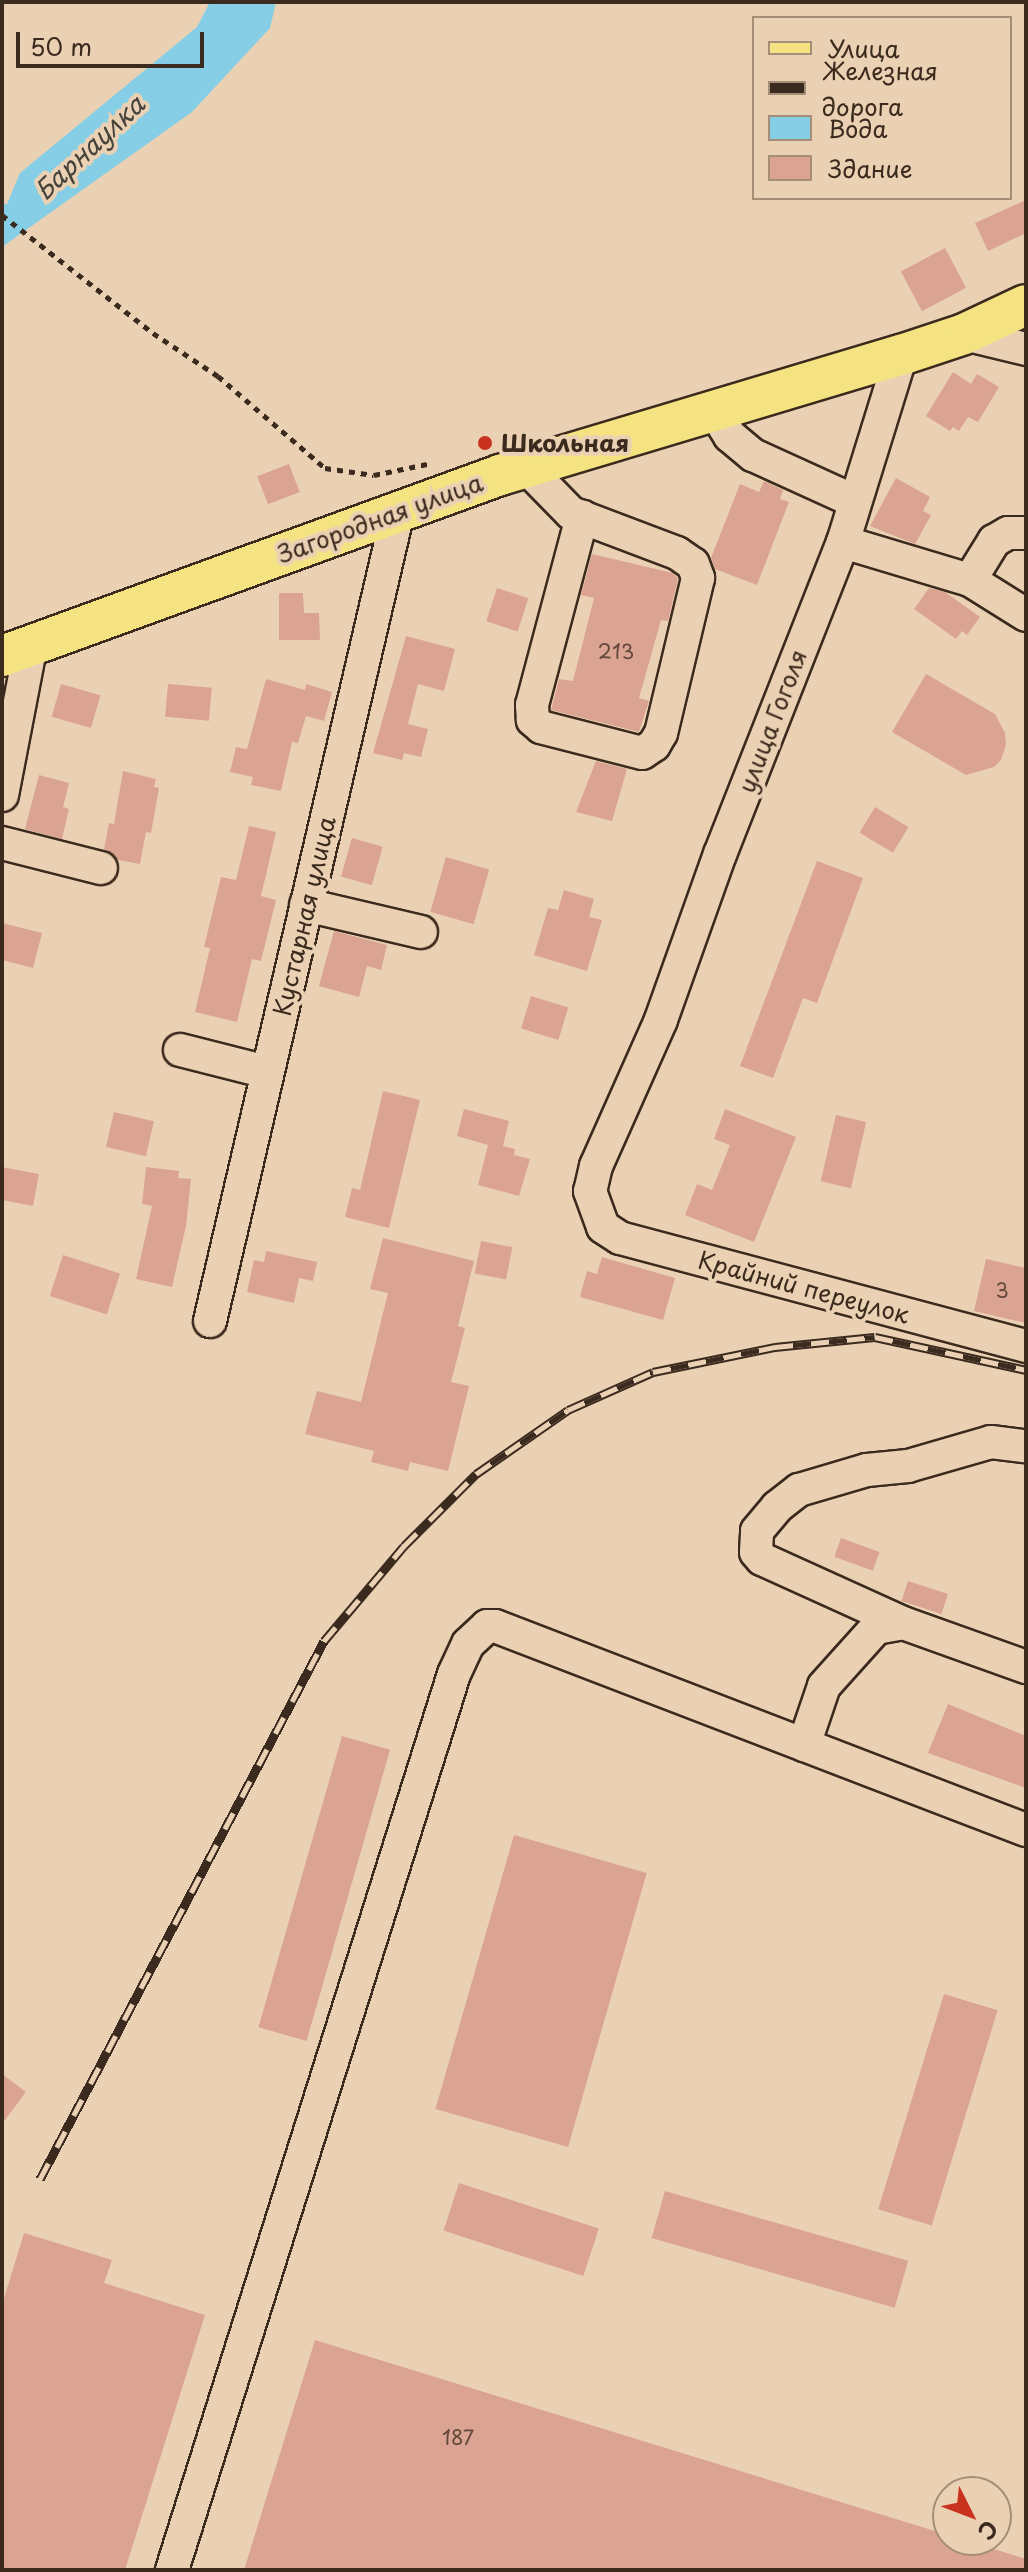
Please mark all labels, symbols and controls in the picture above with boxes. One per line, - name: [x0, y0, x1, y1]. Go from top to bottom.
- scale bar: [20, 16, 208, 66]
- legend: [752, 16, 1012, 200]
- text: 50 m: [30, 28, 92, 64]
- text: Улица: [828, 30, 900, 66]
- text: Железная дорога: [822, 52, 938, 124]
- water label: Барнаулка: [28, 88, 150, 206]
- text: Вода: [828, 110, 887, 146]
- text: Здание: [828, 150, 913, 186]
- place label: Школьная: [501, 429, 629, 457]
- marker: Школьная: [476, 434, 494, 452]
- street label: Загородная улица: [273, 467, 487, 569]
- house number: 213: [598, 639, 634, 663]
- street label: улица Гоголя: [731, 645, 813, 797]
- street label: Кустарная улица: [267, 813, 341, 1019]
- street label: Крайний переулок: [695, 1245, 913, 1329]
- house number: 3: [995, 1278, 1009, 1302]
- house number: 187: [442, 2425, 474, 2449]
- north arrow: [932, 2476, 1012, 2556]
- text: С: [971, 2514, 1007, 2548]

